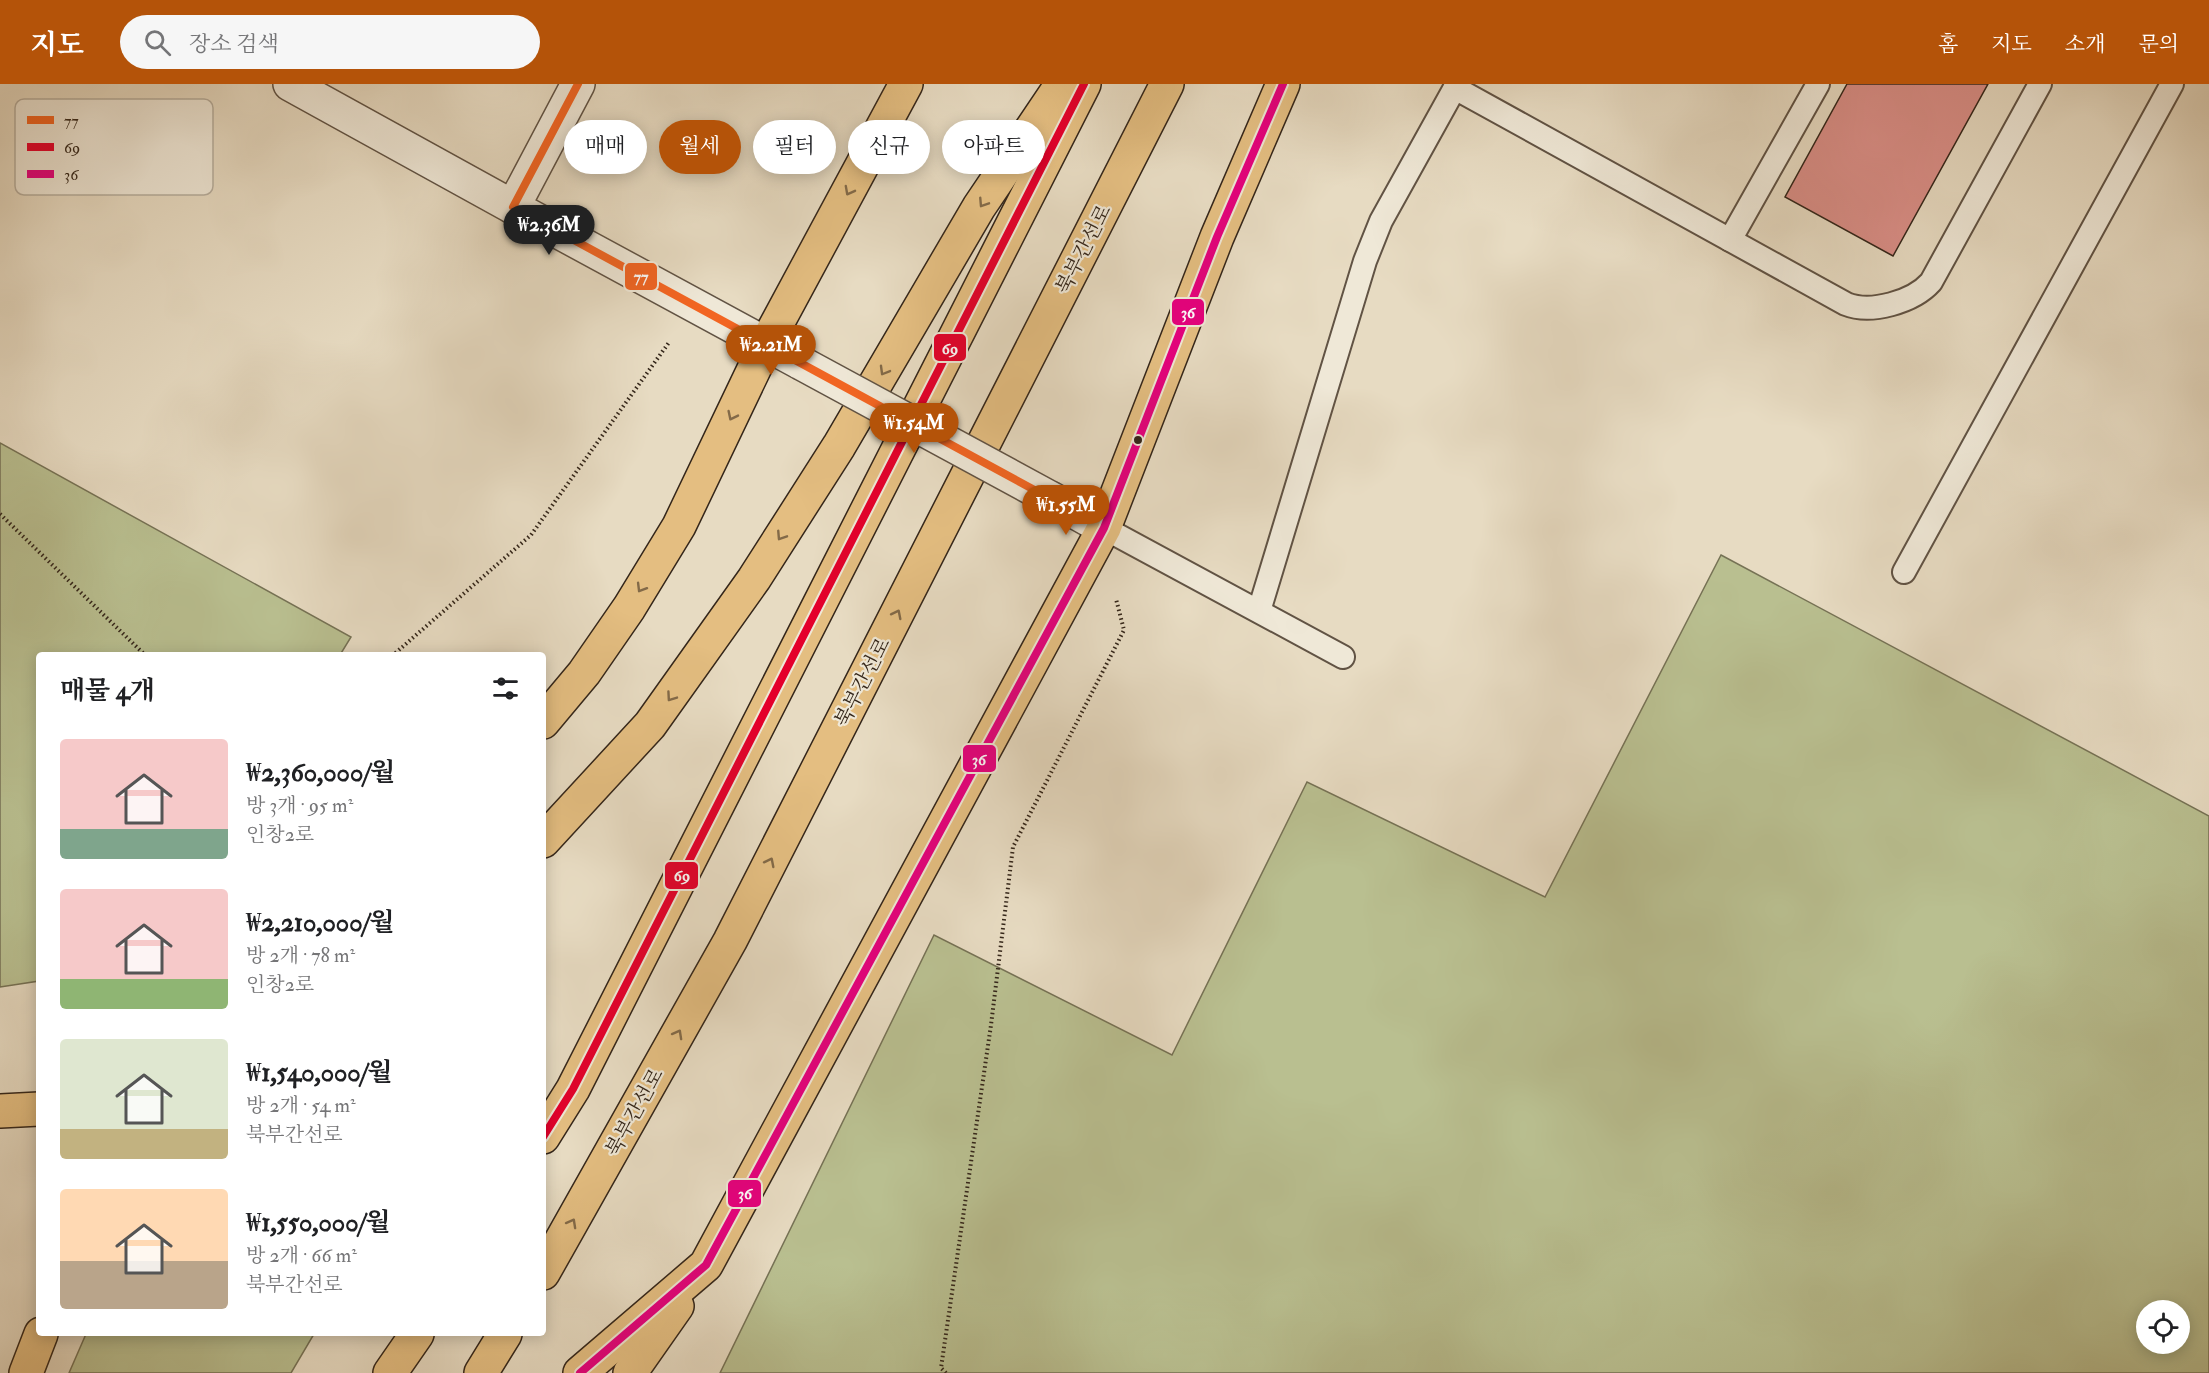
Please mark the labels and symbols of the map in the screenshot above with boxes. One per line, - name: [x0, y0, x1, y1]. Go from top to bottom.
- legend: [15, 99, 213, 195]
- text: 77: [64, 111, 79, 131]
- text: 69: [64, 138, 80, 158]
- text: 36: [64, 165, 79, 185]
- one-way arrow: [844, 185, 856, 196]
- one-way arrow: [979, 196, 990, 207]
- street label: 북부간선로: [1050, 201, 1117, 298]
- pin: ₩2.36M: [500, 205, 598, 256]
- line badge: 77: [624, 262, 658, 291]
- text: 77: [634, 267, 649, 287]
- line badge: 36: [1171, 298, 1205, 326]
- text: 36: [1181, 303, 1197, 323]
- pin: ₩2.21M: [722, 325, 820, 376]
- line badge: 69: [933, 333, 967, 362]
- text: 69: [942, 339, 958, 359]
- one-way arrow: [880, 364, 891, 375]
- pin: ₩1.54M: [865, 403, 963, 454]
- one-way arrow: [728, 410, 739, 420]
- unlabelled marker: [1132, 434, 1144, 446]
- pin: ₩1.55M: [1017, 485, 1115, 536]
- one-way arrow: [777, 529, 788, 540]
- one-way arrow: [637, 582, 648, 592]
- one-way arrow: [889, 609, 901, 620]
- street label: 북부간선로: [829, 634, 896, 731]
- one-way arrow: [667, 690, 678, 701]
- line badge: 36: [962, 744, 997, 773]
- text: 36: [972, 750, 988, 770]
- one-way arrow: [763, 858, 774, 869]
- line badge: 69: [664, 861, 699, 890]
- text: 69: [674, 866, 690, 886]
- one-way arrow: [671, 1030, 682, 1040]
- street label: 북부간선로: [600, 1064, 669, 1161]
- line badge: 36: [727, 1179, 762, 1208]
- text: 36: [738, 1184, 754, 1204]
- one-way arrow: [565, 1218, 576, 1229]

